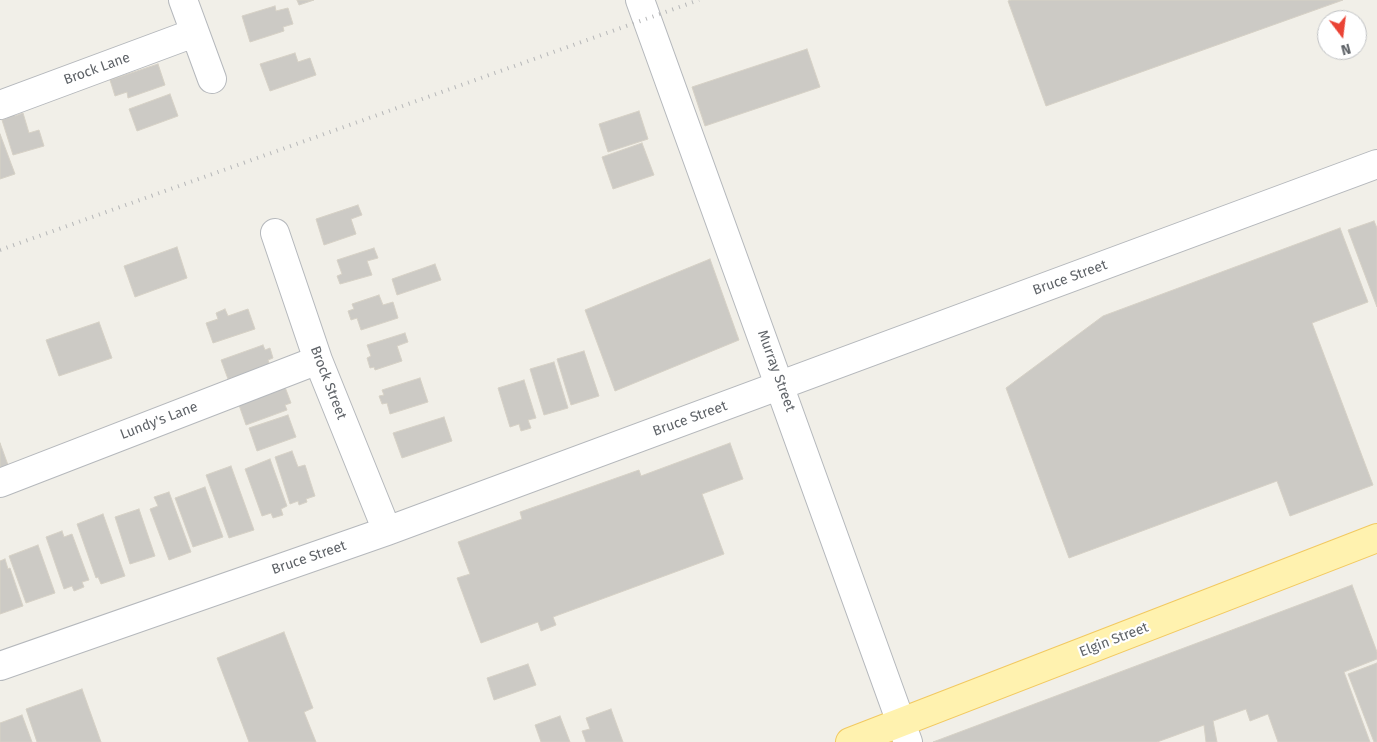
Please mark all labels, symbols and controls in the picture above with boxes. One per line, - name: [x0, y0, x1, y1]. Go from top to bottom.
- north arrow: [1317, 10, 1367, 60]
- text: N: [1339, 40, 1352, 58]
- street label: Brock Lane: [61, 49, 133, 89]
- street label: Bruce Street: [1031, 257, 1109, 299]
- street label: Murray Street: [754, 328, 798, 414]
- street label: Brock Street: [306, 344, 350, 422]
- street label: Lundy's Lane: [118, 398, 200, 444]
- street label: Bruce Street: [651, 398, 729, 440]
- street label: Bruce Street: [269, 537, 349, 579]
- street label: Elgin Street: [1077, 619, 1151, 661]

